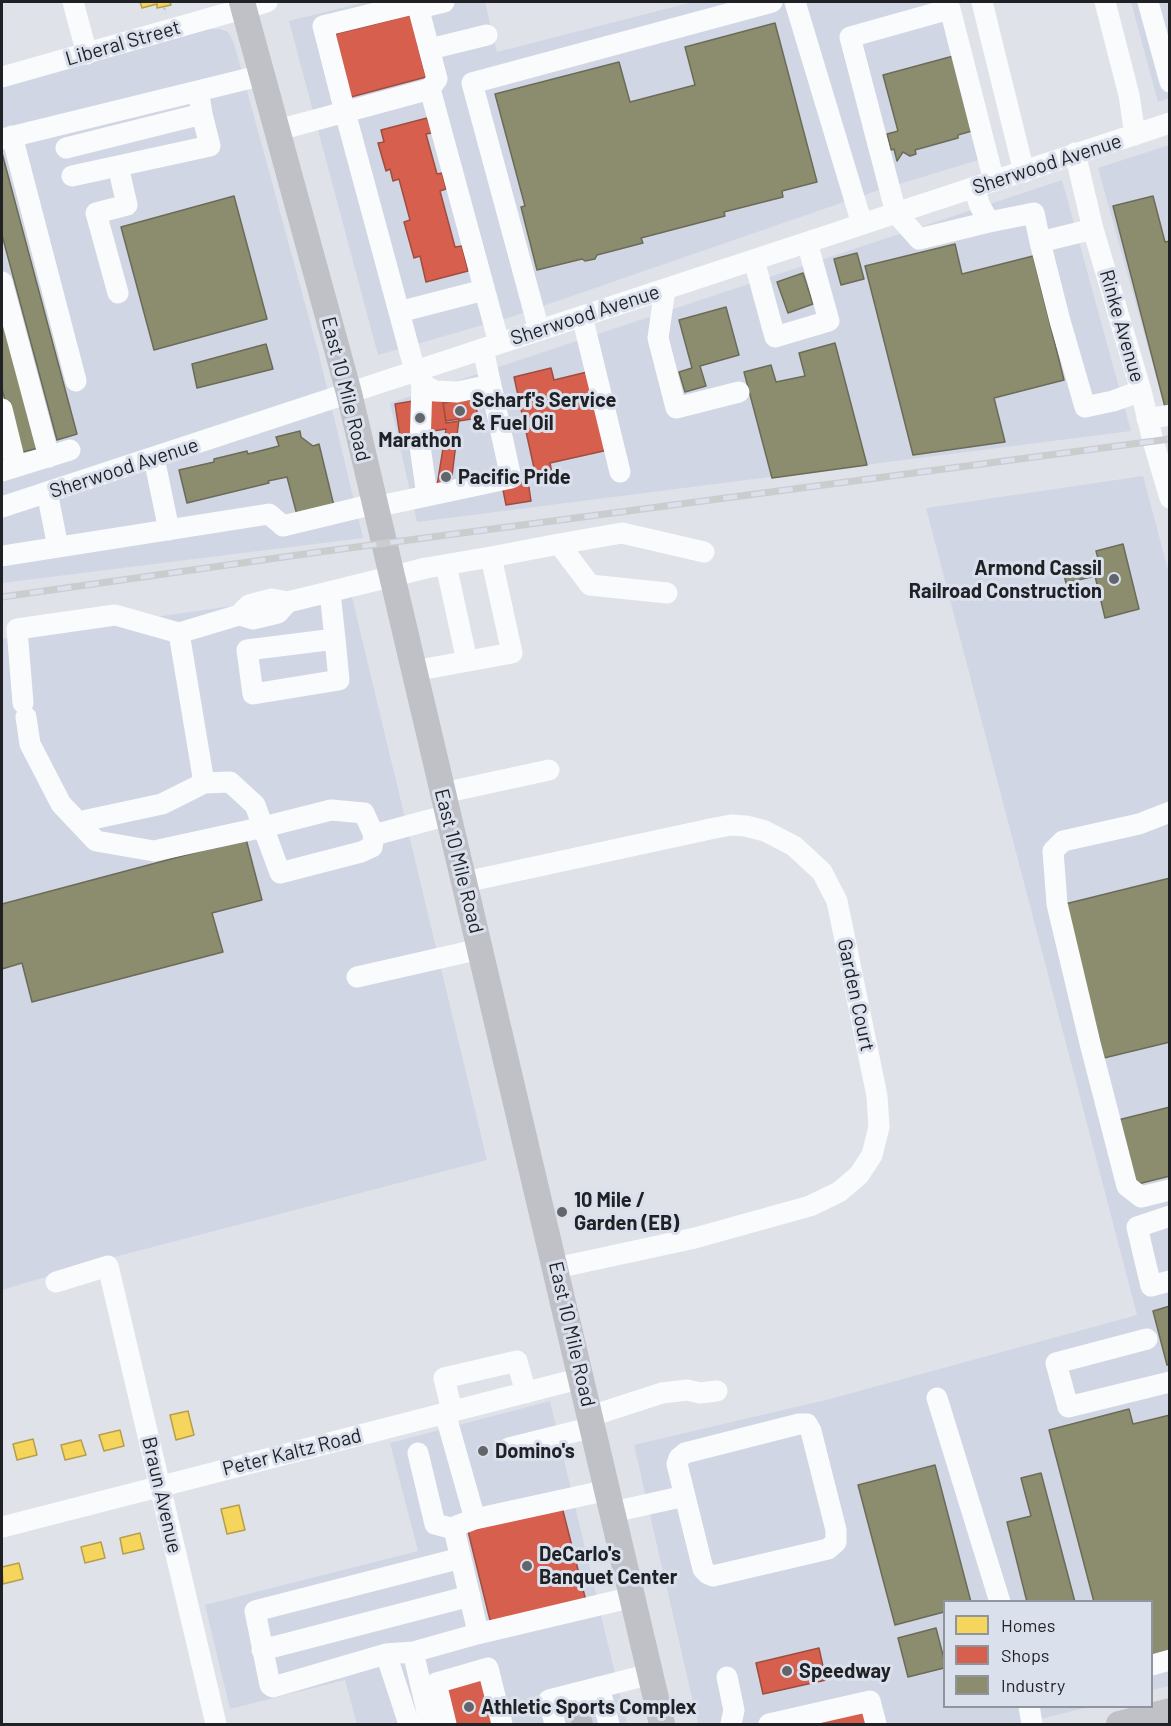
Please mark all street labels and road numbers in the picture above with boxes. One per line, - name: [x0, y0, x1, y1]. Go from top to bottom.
- street label: Liberal Street: [63, 15, 183, 71]
- street label: Sherwood Avenue: [969, 129, 1125, 199]
- street label: Rinke Avenue: [1094, 267, 1150, 385]
- street label: Sherwood Avenue: [507, 280, 663, 350]
- street label: East 10 Mile Road: [316, 314, 376, 464]
- street label: Sherwood Avenue: [46, 433, 202, 503]
- street label: East 10 Mile Road: [429, 786, 489, 936]
- street label: Garden Court: [832, 937, 880, 1053]
- street label: East 10 Mile Road: [544, 1259, 600, 1409]
- street label: Peter Kaltz Road: [220, 1423, 364, 1481]
- street label: Braun Avenue: [137, 1434, 187, 1556]

